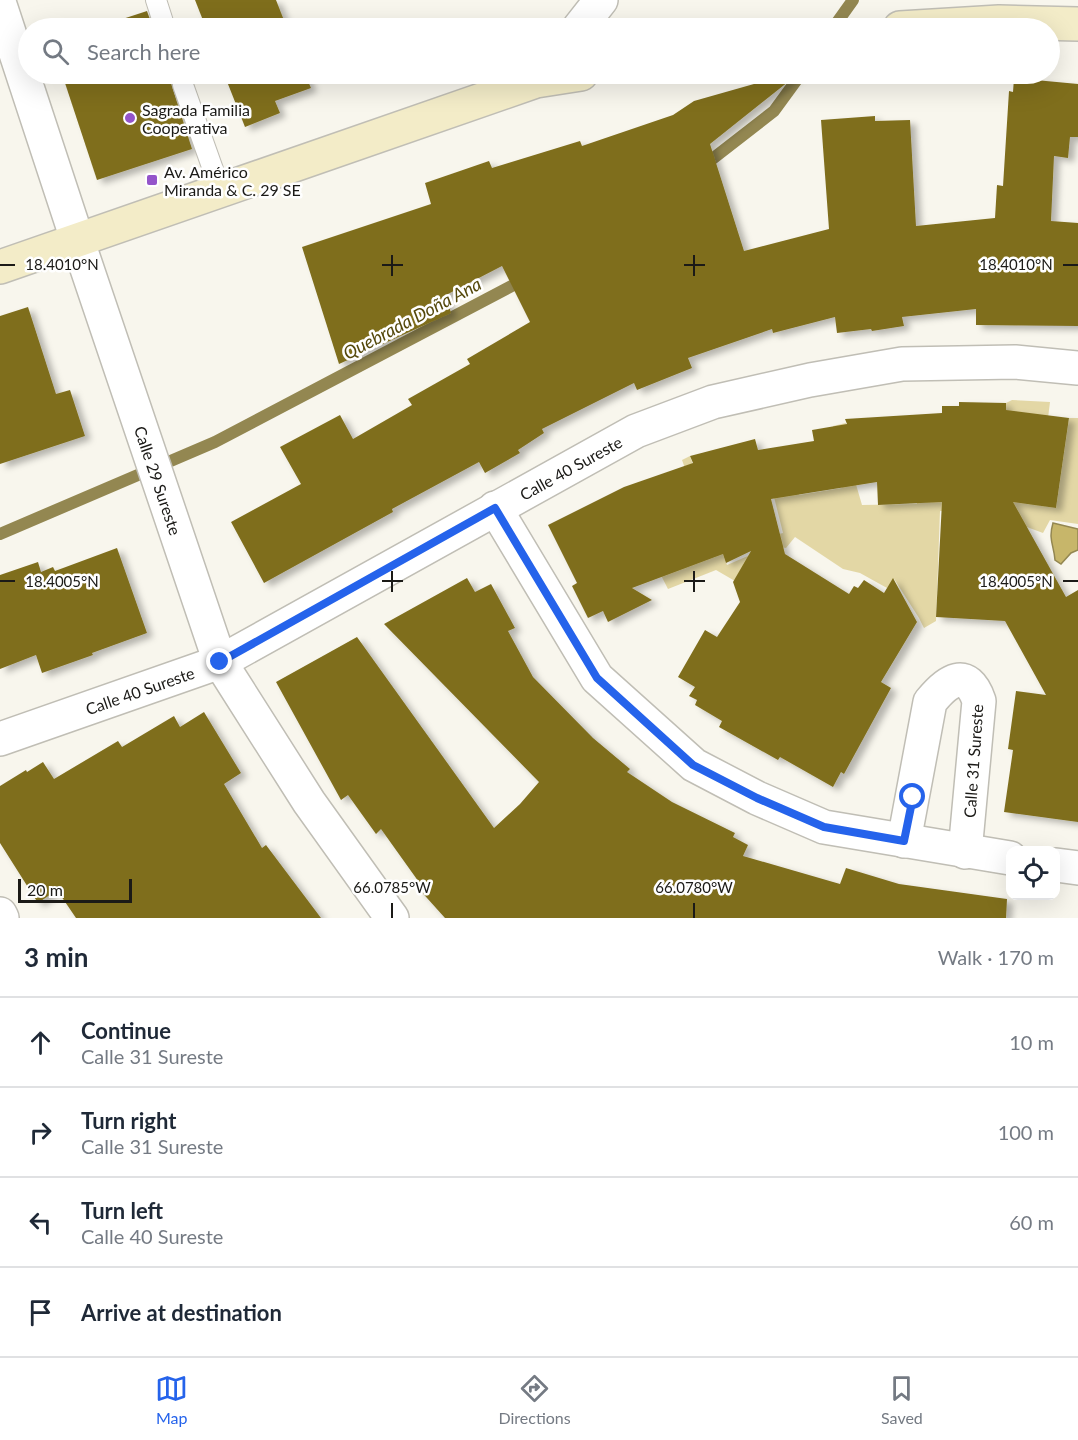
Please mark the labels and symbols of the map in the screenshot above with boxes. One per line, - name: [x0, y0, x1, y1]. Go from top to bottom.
- place label: Sagrada Familia Cooperativa: [142, 100, 250, 137]
- marker: Sagrada Familia Cooperativa: [123, 111, 137, 125]
- place label: Av. Américo Miranda & C. 29 SE: [164, 162, 301, 199]
- marker: Av. Américo Miranda & C. 29 SE: [145, 173, 159, 187]
- text: 18.4010°N: [25, 255, 99, 273]
- text: 18.4010°N: [979, 255, 1053, 273]
- water label: Quebrada Doña Ana: [339, 272, 485, 364]
- street label: Calle 29 Sureste: [131, 423, 186, 537]
- street label: Calle 40 Sureste: [516, 431, 625, 503]
- text: 18.4005°N: [25, 572, 99, 590]
- text: 18.4005°N: [979, 572, 1053, 590]
- route end: [206, 648, 232, 674]
- street label: Calle 40 Sureste: [83, 662, 197, 718]
- street label: Calle 31 Sureste: [960, 704, 986, 818]
- route start: [899, 783, 925, 809]
- scale bar: [18, 876, 132, 904]
- text: 66.0785°W: [353, 878, 431, 896]
- text: 66.0780°W: [655, 878, 733, 896]

